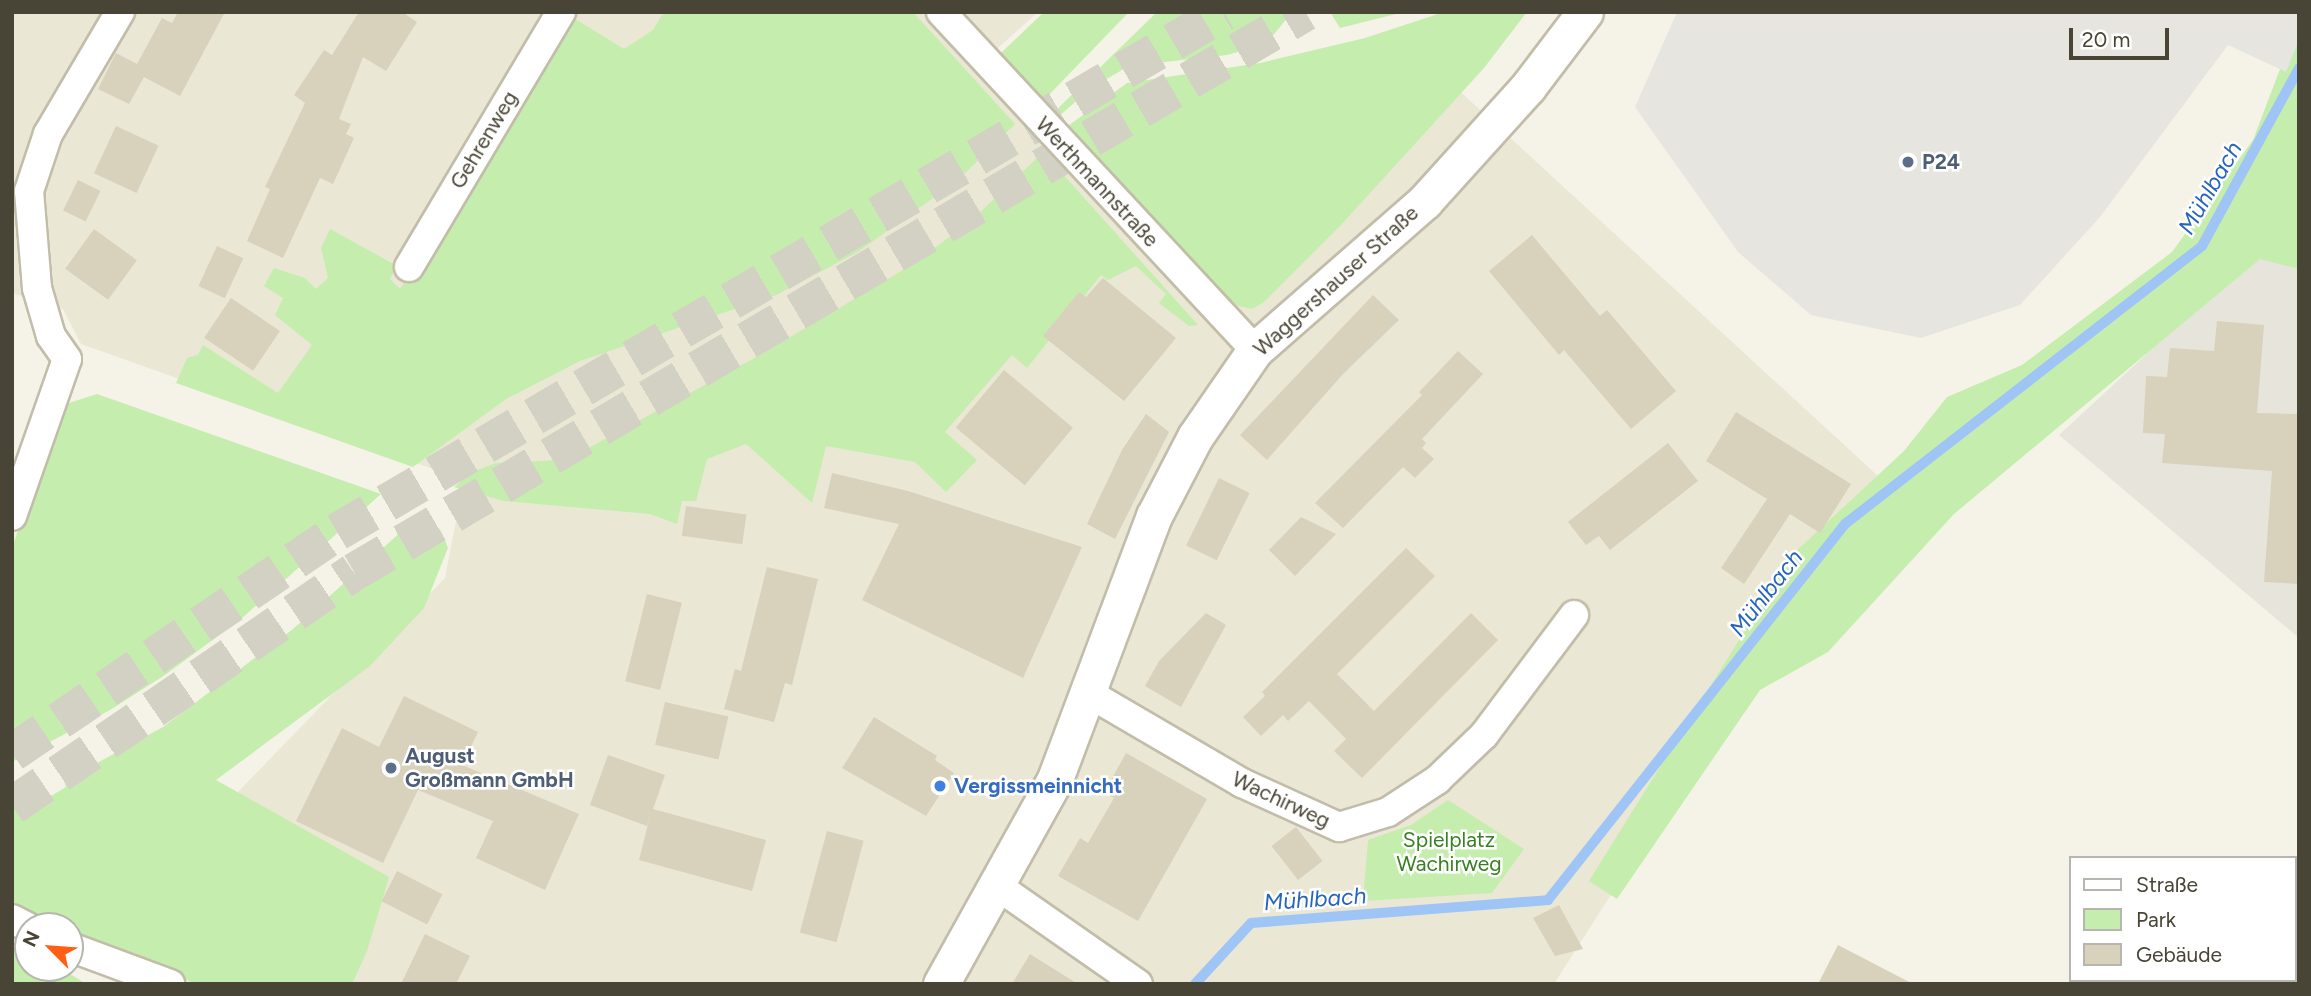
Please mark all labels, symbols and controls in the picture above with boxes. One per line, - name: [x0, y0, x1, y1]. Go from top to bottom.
- scale bar: [2073, 14, 2173, 58]
- text: 20 m: [2082, 27, 2130, 52]
- street label: Gehrenweg: [445, 87, 523, 193]
- street label: Werthmannstraße: [1030, 112, 1164, 252]
- water label: Mühlbach: [2172, 137, 2248, 239]
- place label: P24: [1922, 149, 1960, 175]
- marker: P24: [1900, 154, 1916, 170]
- street label: Waggershauser Straße: [1249, 200, 1423, 362]
- water label: Mühlbach: [1724, 544, 1808, 642]
- place label: August Großmann GmbH: [405, 743, 574, 793]
- marker: August Großmann GmbH: [383, 760, 399, 776]
- street label: Wachirweg: [1228, 766, 1334, 834]
- place label: Vergissmeinnicht: [954, 773, 1122, 799]
- marker: Vergissmeinnicht: [932, 778, 948, 794]
- park label: Spielplatz Wachirweg: [1396, 827, 1502, 877]
- legend: [2070, 856, 2297, 982]
- text: Straße: [2136, 872, 2198, 897]
- water label: Mühlbach: [1263, 882, 1367, 916]
- text: Park: [2136, 907, 2176, 932]
- north arrow: [14, 912, 84, 982]
- text: N: [18, 927, 45, 950]
- text: Gebäude: [2136, 942, 2222, 967]

